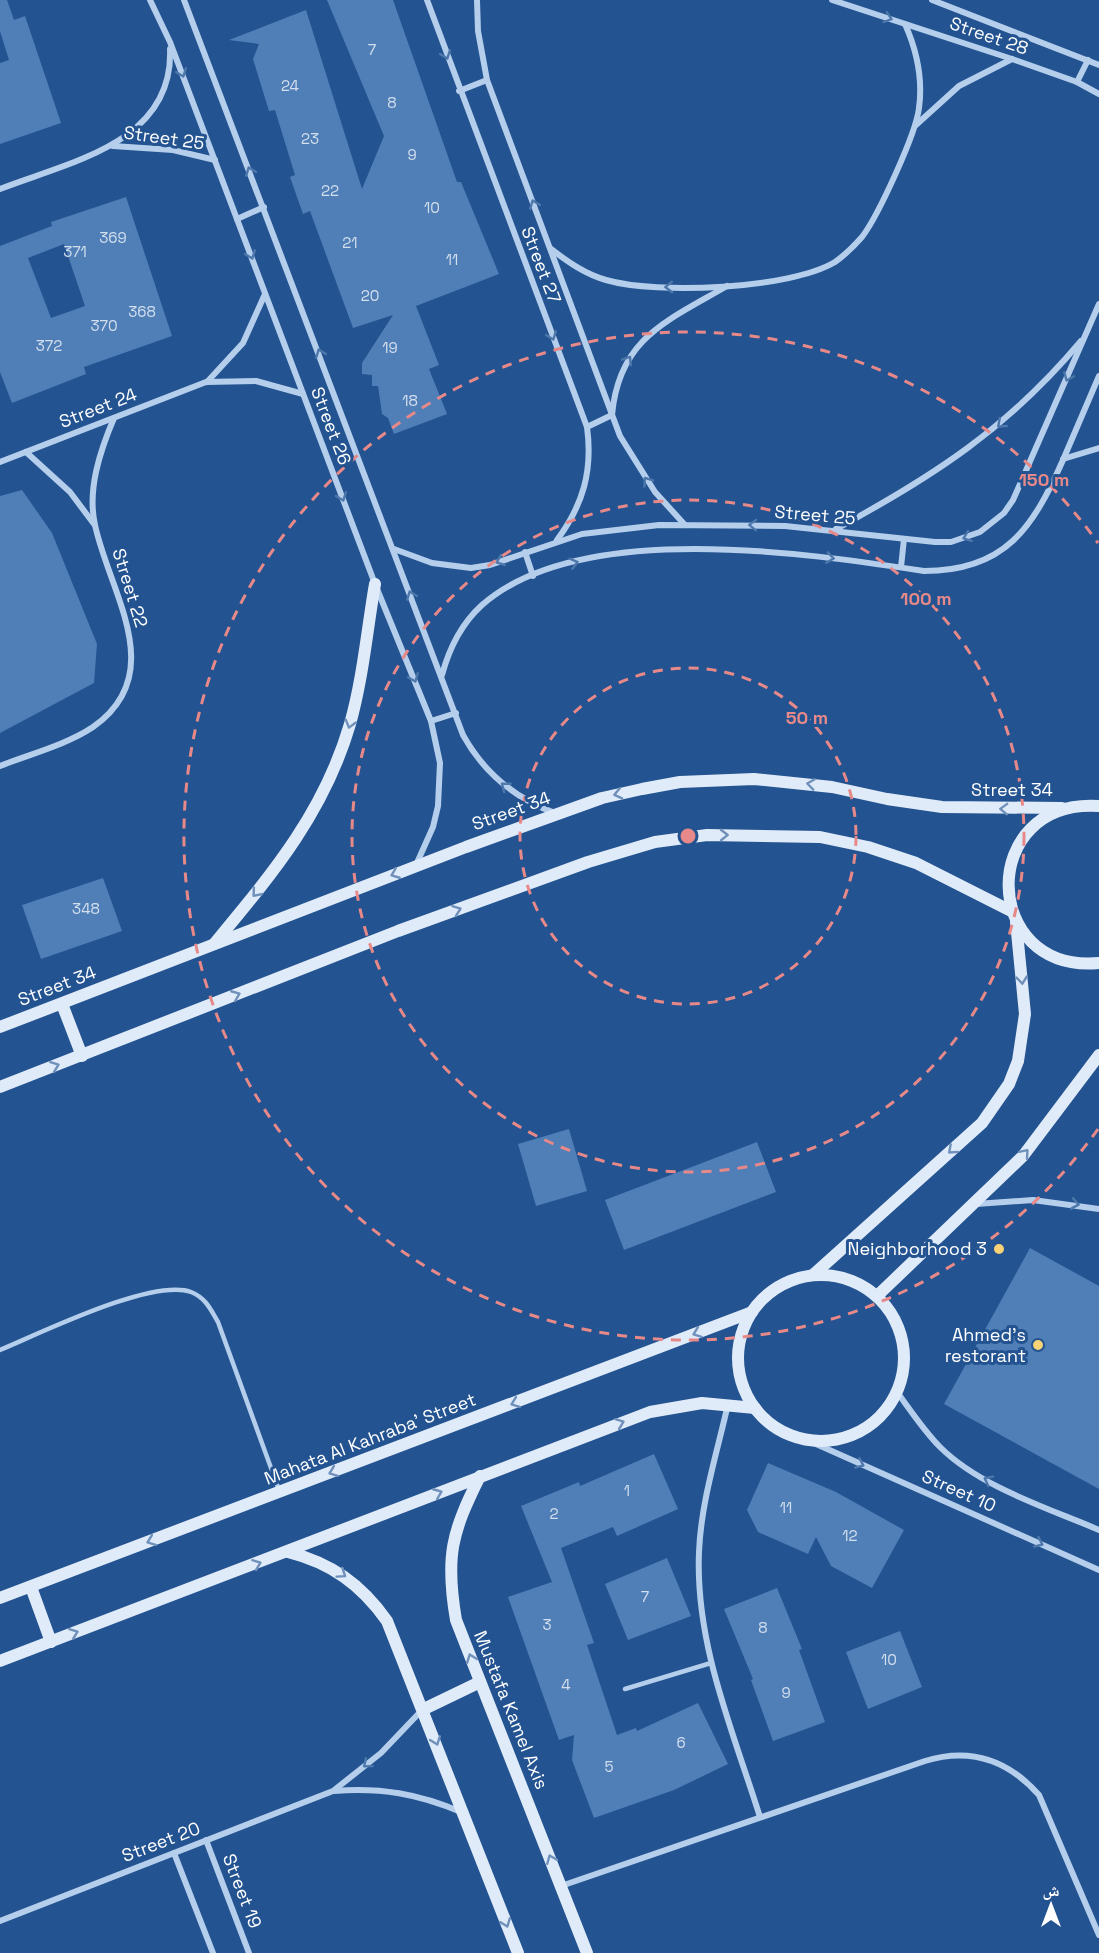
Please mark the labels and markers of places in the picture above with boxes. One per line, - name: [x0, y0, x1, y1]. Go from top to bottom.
- centre of rings: [678, 826, 698, 846]
- place label: Neighborhood 3: [848, 1237, 987, 1260]
- marker: Neighborhood 3: [992, 1242, 1006, 1256]
- place label: Ahmed's restorant: [945, 1323, 1026, 1367]
- marker: Ahmed's restorant: [1031, 1338, 1045, 1352]

